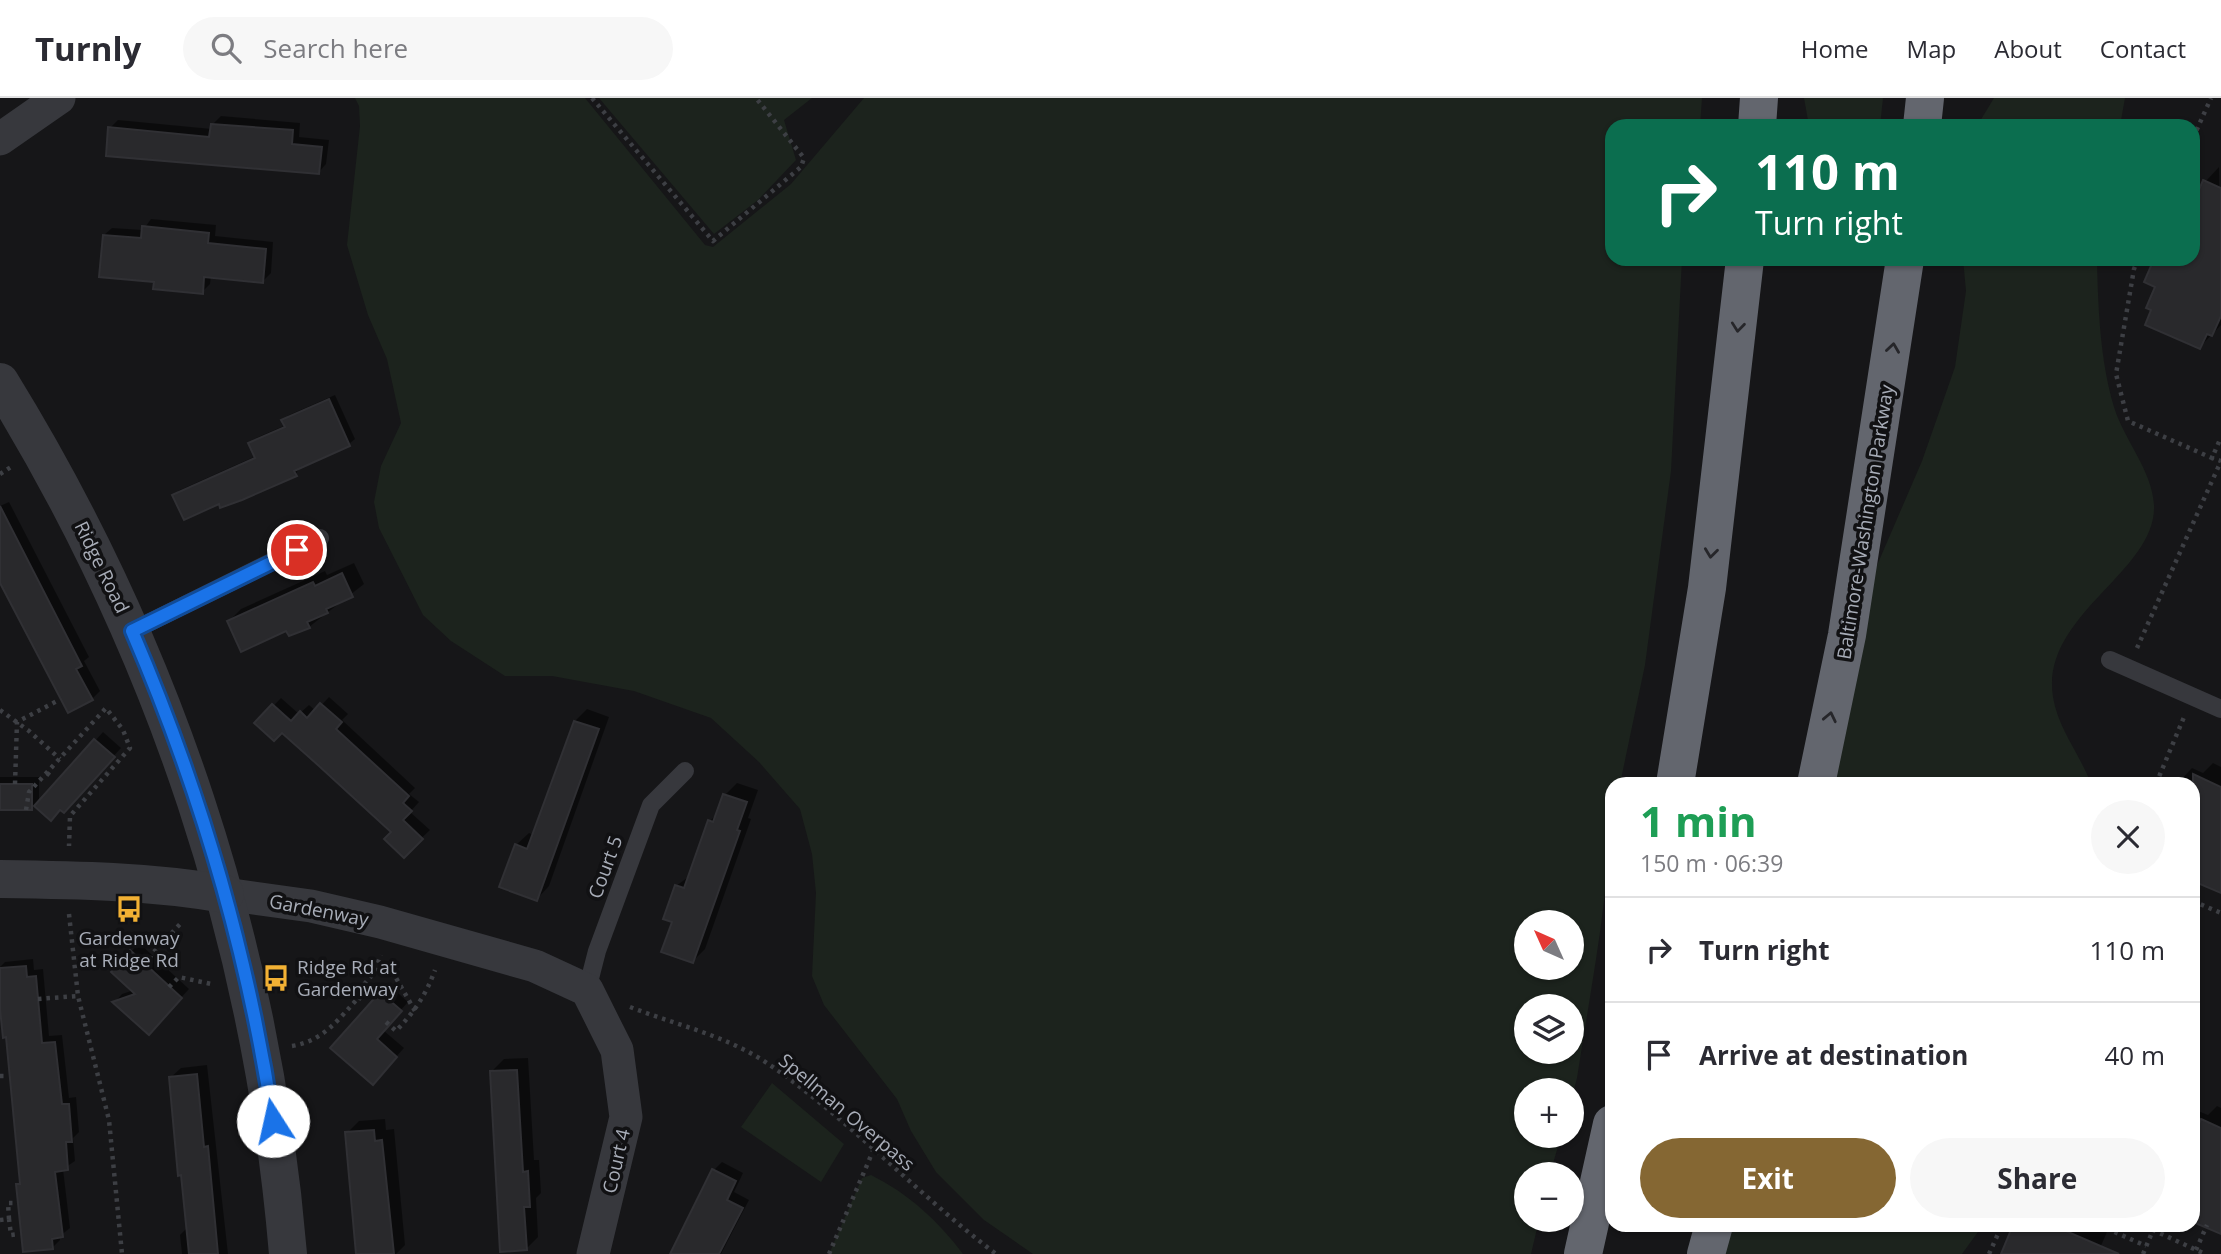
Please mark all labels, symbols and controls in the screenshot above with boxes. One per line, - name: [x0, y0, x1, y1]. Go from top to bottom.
- search box: [183, 17, 673, 80]
- text: Turnly: [35, 26, 141, 71]
- icon: search: [207, 29, 245, 67]
- text: Search here: [263, 30, 408, 66]
- text: Home: [1801, 32, 1869, 65]
- text: Map: [1907, 32, 1956, 65]
- text: About: [1994, 32, 2062, 65]
- text: Contact: [2100, 32, 2186, 65]
- text: 110 m: [1755, 138, 1900, 204]
- icon: right: [1640, 147, 1731, 238]
- text: Turn right: [1755, 201, 1903, 244]
- one-way arrow: [1731, 322, 1746, 333]
- one-way arrow: [1885, 342, 1900, 354]
- street label: Baltimore-Washington Parkway: [1830, 382, 1900, 661]
- street label: Ridge Road: [69, 517, 135, 617]
- pin: [267, 520, 327, 580]
- icon: arrive: [278, 531, 316, 569]
- one-way arrow: [1704, 547, 1719, 559]
- one-way arrow: [1822, 711, 1837, 723]
- text: 1 min: [1640, 792, 1757, 849]
- button: close: [2091, 800, 2165, 874]
- street label: Court 5: [582, 832, 628, 902]
- text: 150 m · 06:39: [1640, 847, 1783, 879]
- street label: Gardenway: [267, 888, 371, 932]
- bus stop icon: Gardenway at Ridge Rd: [114, 894, 144, 924]
- north arrow: [1514, 910, 1584, 980]
- map controls: [1514, 910, 1584, 1232]
- place label: Gardenway at Ridge Rd: [79, 925, 180, 973]
- icon: right: [1640, 931, 1678, 969]
- text: Turn right: [1699, 932, 1830, 968]
- text: 110 m: [2090, 932, 2165, 968]
- place label: Ridge Rd at Gardenway: [297, 954, 398, 1002]
- bus stop icon: Ridge Rd at Gardenway: [261, 963, 291, 993]
- button: layers: [1514, 994, 1584, 1064]
- icon: arrive: [1640, 1036, 1678, 1074]
- text: Arrive at destination: [1699, 1037, 1968, 1073]
- text: 40 m: [2104, 1037, 2165, 1073]
- street label: Spellman Overpass: [774, 1047, 920, 1177]
- button: +: [1514, 1078, 1584, 1148]
- position arrow: [236, 1084, 310, 1158]
- street label: Court 4: [596, 1126, 636, 1196]
- button: Exit: [1640, 1138, 1896, 1218]
- button: Share: [1910, 1138, 2165, 1218]
- button: −: [1514, 1162, 1584, 1232]

